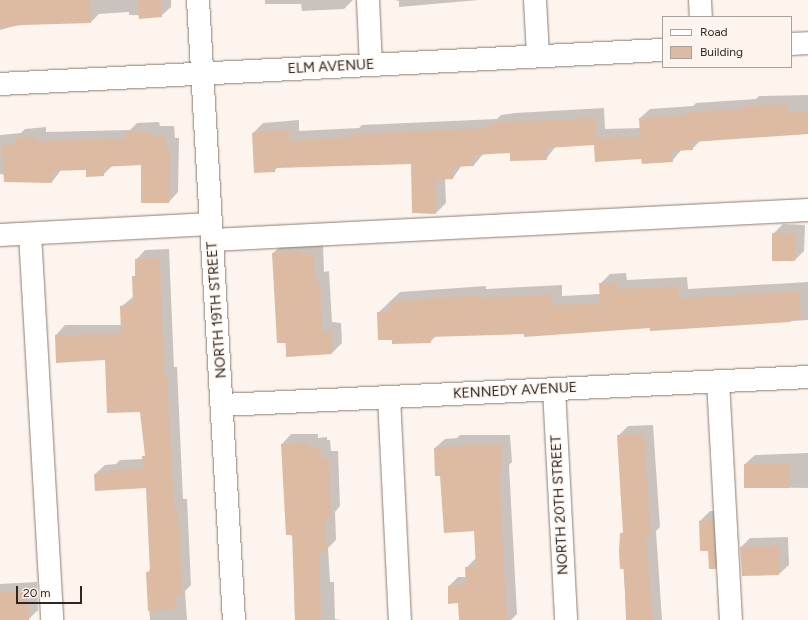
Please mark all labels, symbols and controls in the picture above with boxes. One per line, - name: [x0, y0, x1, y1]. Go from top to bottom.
- legend: [662, 16, 792, 68]
- text: Road: [700, 25, 728, 39]
- text: Building: [700, 45, 743, 59]
- street label: ELM AVENUE: [287, 56, 375, 78]
- street label: NORTH 19TH STREET: [204, 241, 230, 379]
- street label: KENNEDY AVENUE: [453, 379, 577, 403]
- street label: NORTH 20TH STREET: [548, 435, 572, 575]
- scale bar: [18, 578, 84, 604]
- text: 20 m: [23, 586, 51, 600]

